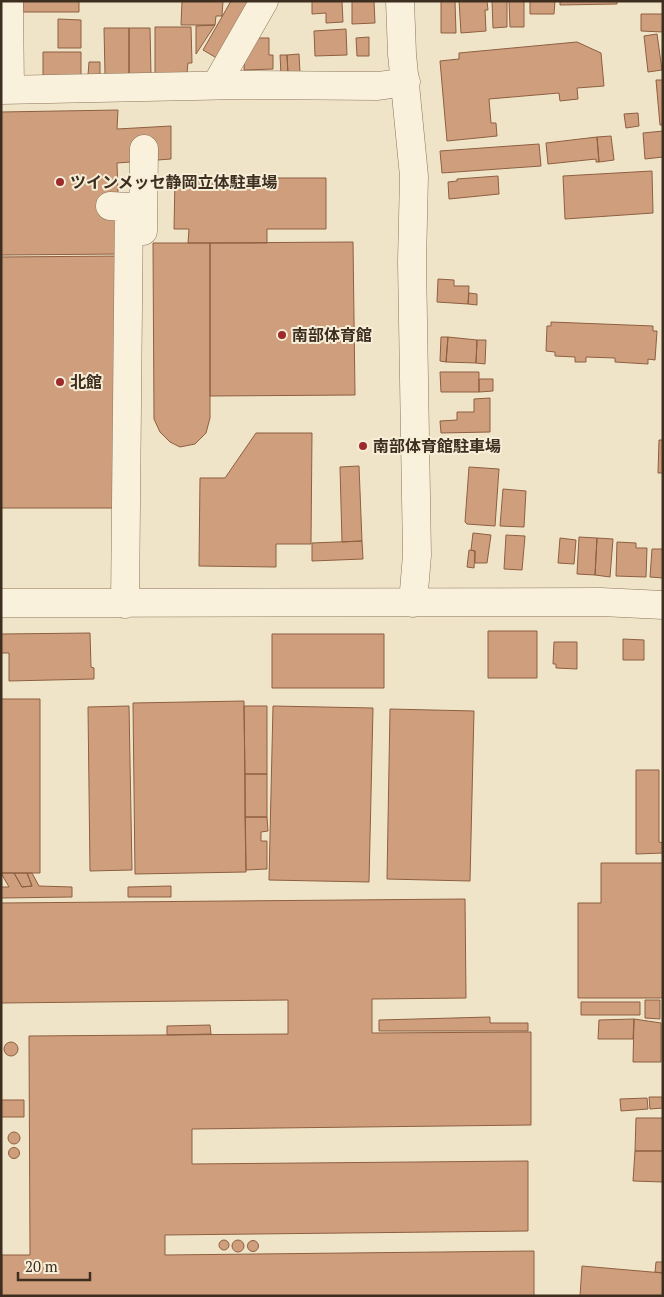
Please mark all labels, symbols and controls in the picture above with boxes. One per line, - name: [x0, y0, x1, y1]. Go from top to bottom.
- place label: ツインメッセ静岡立体駐車場: [70, 171, 278, 193]
- marker: ツインメッセ静岡立体駐車場: [54, 176, 66, 188]
- place label: 南部体育館: [292, 324, 372, 346]
- marker: 南部体育館: [276, 329, 288, 341]
- place label: 北館: [70, 371, 102, 393]
- marker: 北館: [54, 376, 66, 388]
- place label: 南部体育館駐車場: [373, 435, 501, 457]
- marker: 南部体育館駐車場: [357, 440, 369, 452]
- scale bar: [18, 1250, 90, 1282]
- text: 20 m: [25, 1256, 58, 1276]

